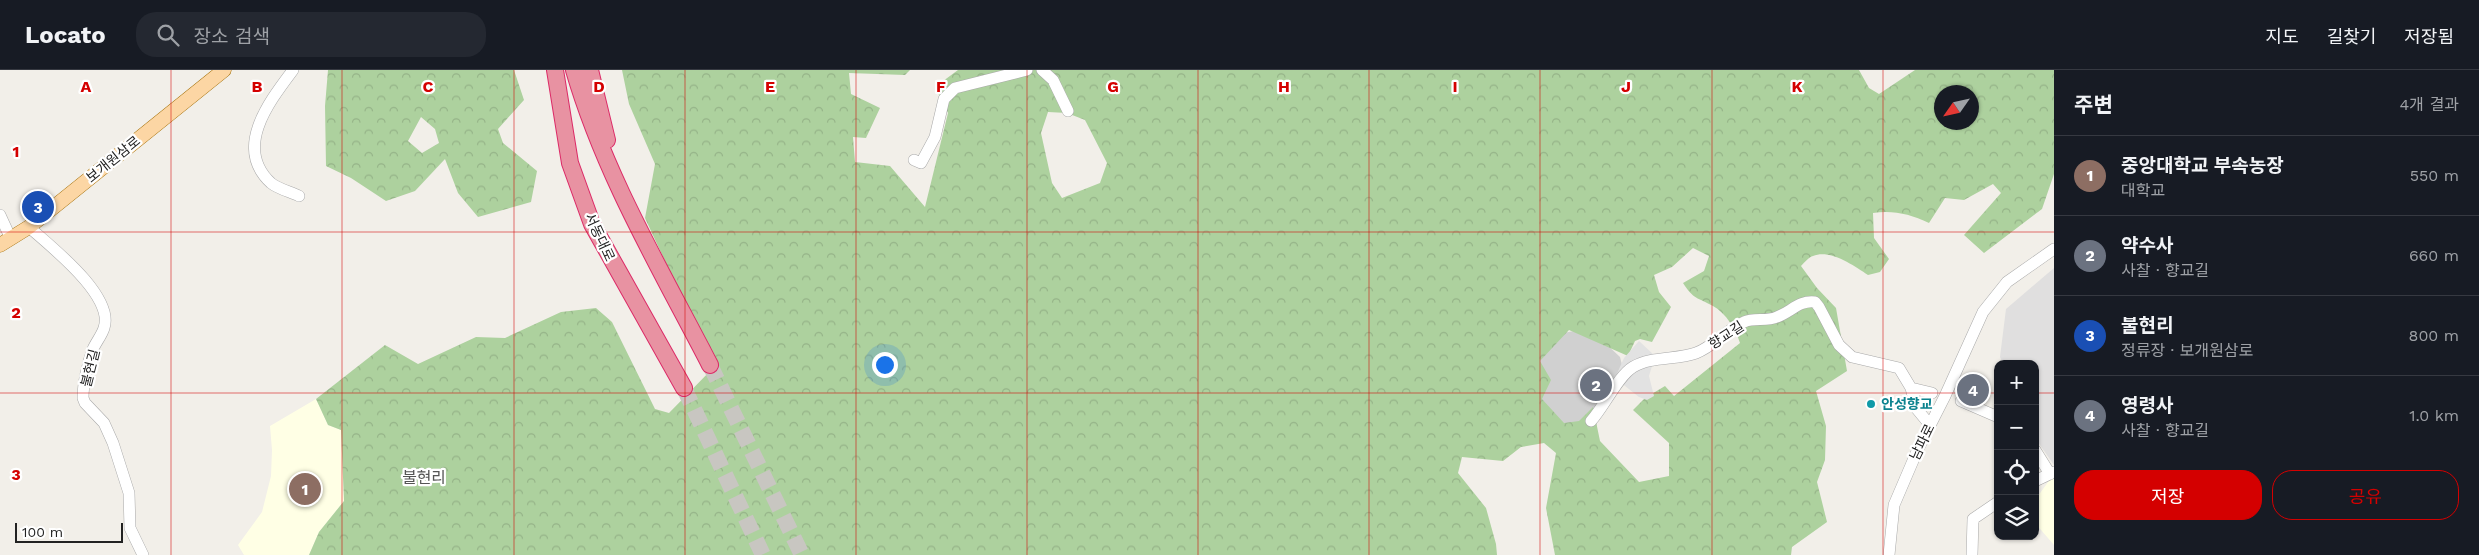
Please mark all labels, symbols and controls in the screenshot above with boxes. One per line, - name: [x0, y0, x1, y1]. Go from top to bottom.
- search box: [136, 12, 486, 57]
- text: Locato: [25, 21, 106, 49]
- icon: search: [154, 21, 182, 49]
- text: 장소 검색: [194, 25, 270, 48]
- text: 지도: [2266, 26, 2299, 47]
- text: 길찾기: [2327, 26, 2376, 47]
- text: 저장됨: [2404, 26, 2454, 47]
- text: A: [81, 77, 92, 96]
- text: B: [252, 77, 263, 96]
- text: C: [423, 77, 434, 96]
- text: D: [593, 77, 605, 96]
- text: E: [765, 77, 775, 96]
- text: F: [936, 77, 946, 96]
- text: G: [1107, 77, 1119, 96]
- text: H: [1278, 77, 1290, 96]
- text: I: [1452, 77, 1458, 96]
- text: J: [1621, 77, 1631, 96]
- text: K: [1791, 77, 1803, 96]
- north arrow: [1934, 85, 1979, 130]
- text: 주변: [2074, 92, 2113, 117]
- text: 4개 결과: [2400, 95, 2459, 114]
- street label: 보개원삼로: [83, 132, 143, 185]
- text: 1: [13, 142, 19, 161]
- text: 중앙대학교 부속농장: [2121, 154, 2284, 177]
- text: 1: [2087, 166, 2093, 185]
- text: 550 m: [2410, 166, 2459, 185]
- text: 대학교: [2121, 181, 2165, 200]
- pin: 3: [22, 188, 54, 226]
- street label: 서동대로: [582, 210, 618, 264]
- text: 약수사: [2121, 234, 2173, 257]
- text: 2: [2085, 246, 2095, 265]
- text: 660 m: [2409, 246, 2459, 265]
- text: 사찰 · 향교길: [2121, 261, 2209, 280]
- text: 2: [11, 303, 21, 322]
- text: 불현리: [2121, 314, 2173, 337]
- street label: 향교길: [1705, 318, 1747, 352]
- text: 3: [2085, 326, 2095, 345]
- text: 800 m: [2409, 326, 2459, 345]
- text: 정류장 · 보개원삼로: [2121, 341, 2253, 360]
- street label: 불현길: [78, 347, 102, 389]
- your location: [872, 352, 898, 378]
- map controls: [1994, 360, 2039, 540]
- button: +: [1994, 360, 2039, 405]
- pin: 2: [1580, 366, 1612, 404]
- pin: 4: [1957, 371, 1989, 409]
- text: 영령사: [2121, 394, 2173, 417]
- place label: 안성향교: [1881, 396, 1933, 412]
- marker: 안성향교: [1865, 398, 1877, 410]
- button: −: [1994, 405, 2039, 450]
- text: 4: [2085, 406, 2095, 425]
- text: 1.0 km: [2409, 406, 2459, 425]
- street label: 남파로: [1906, 421, 1938, 463]
- text: 사찰 · 향교길: [2121, 421, 2209, 440]
- button: locate: [1994, 450, 2039, 495]
- text: 3: [11, 465, 21, 484]
- district label: 불현리: [402, 468, 446, 487]
- pin: 1: [289, 470, 321, 508]
- button: 저장: [2074, 470, 2262, 520]
- button: 공유: [2272, 470, 2459, 520]
- button: layers: [1994, 495, 2039, 540]
- scale bar: [15, 520, 122, 543]
- text: 100 m: [22, 524, 63, 540]

